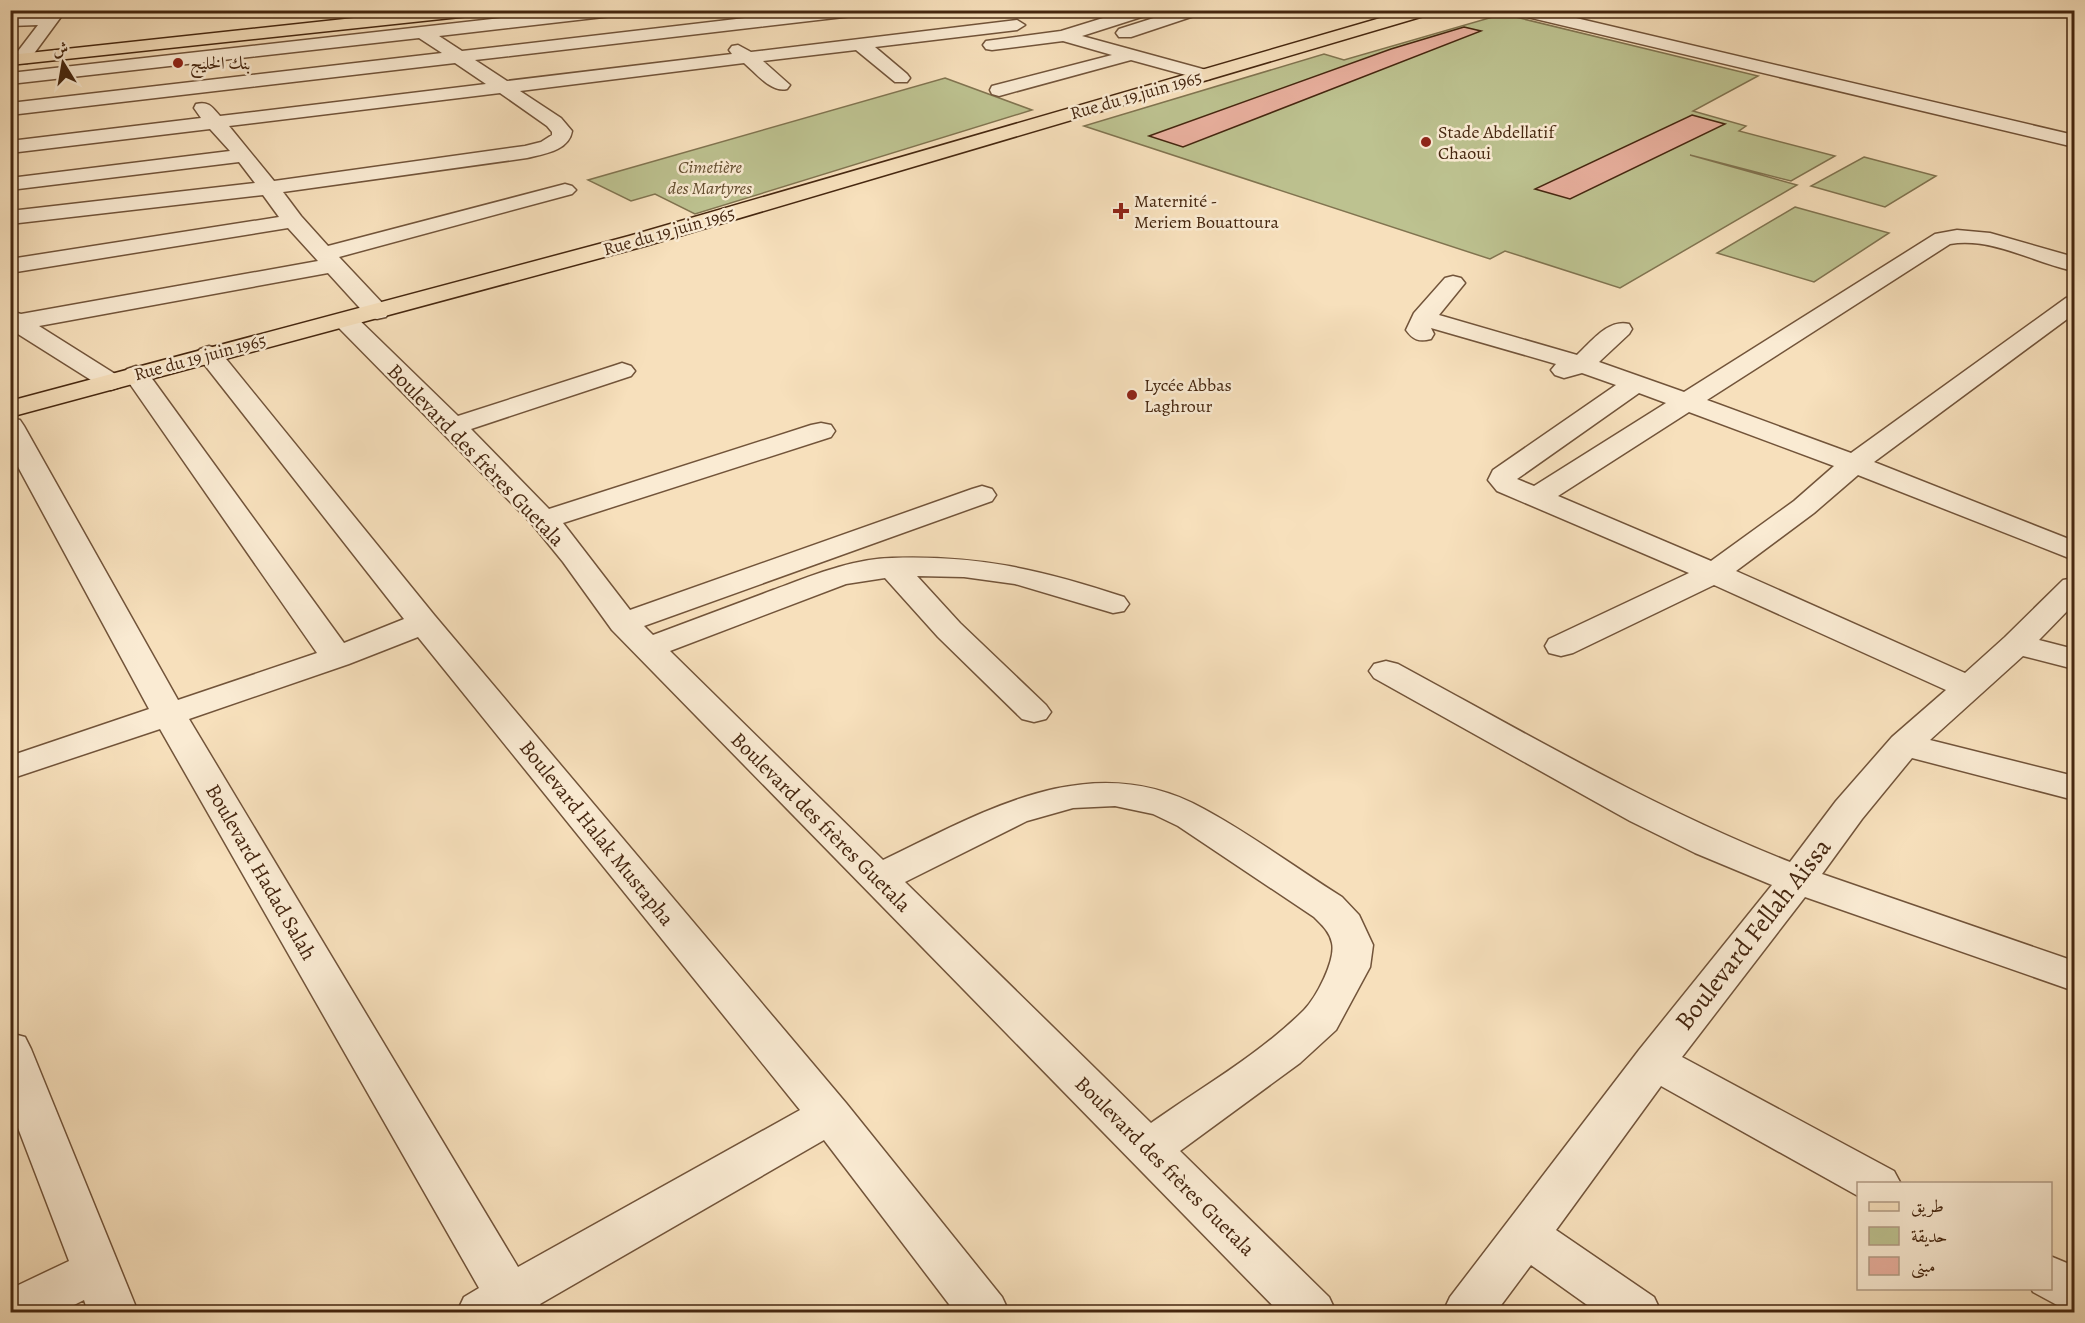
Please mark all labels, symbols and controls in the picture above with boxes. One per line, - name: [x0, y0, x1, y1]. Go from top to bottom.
- north arrow: [33, 33, 93, 93]
- text: ش: [50, 37, 70, 62]
- place label: بنك الخليج: [190, 51, 251, 79]
- marker: بنك الخليج: [171, 56, 185, 70]
- street label: Rue du 19 juin 1965: [1067, 65, 1205, 125]
- place label: Stade Abdellatif Chaoui: [1438, 120, 1557, 165]
- marker: Stade Abdellatif Chaoui: [1419, 135, 1433, 149]
- park label: Cimetière des Martyres: [668, 155, 752, 200]
- place label: Maternité - Meriem Bouattoura: [1134, 189, 1279, 234]
- street label: Rue du 19 juin 1965: [600, 201, 738, 261]
- marker: Maternité - Meriem Bouattoura: [1112, 202, 1130, 220]
- street label: Rue du 19 juin 1965: [131, 328, 269, 386]
- street label: Boulevard des frères Guetala: [381, 358, 571, 553]
- place label: Lycée Abbas Laghrour: [1144, 373, 1232, 418]
- marker: Lycée Abbas Laghrour: [1125, 388, 1139, 402]
- street label: Boulevard des frères Guetala: [725, 726, 917, 918]
- street label: Boulevard Halak Mustapha: [513, 734, 681, 932]
- street label: Boulevard Hadad Salah: [199, 779, 323, 965]
- street label: Boulevard Fellah Aissa: [1667, 831, 1839, 1037]
- street label: Boulevard des frères Guetala: [1069, 1070, 1261, 1262]
- legend: [1857, 1182, 2052, 1290]
- text: طريق: [1911, 1194, 1944, 1218]
- text: حديقة: [1911, 1224, 1947, 1248]
- text: مبنى: [1911, 1254, 1936, 1279]

